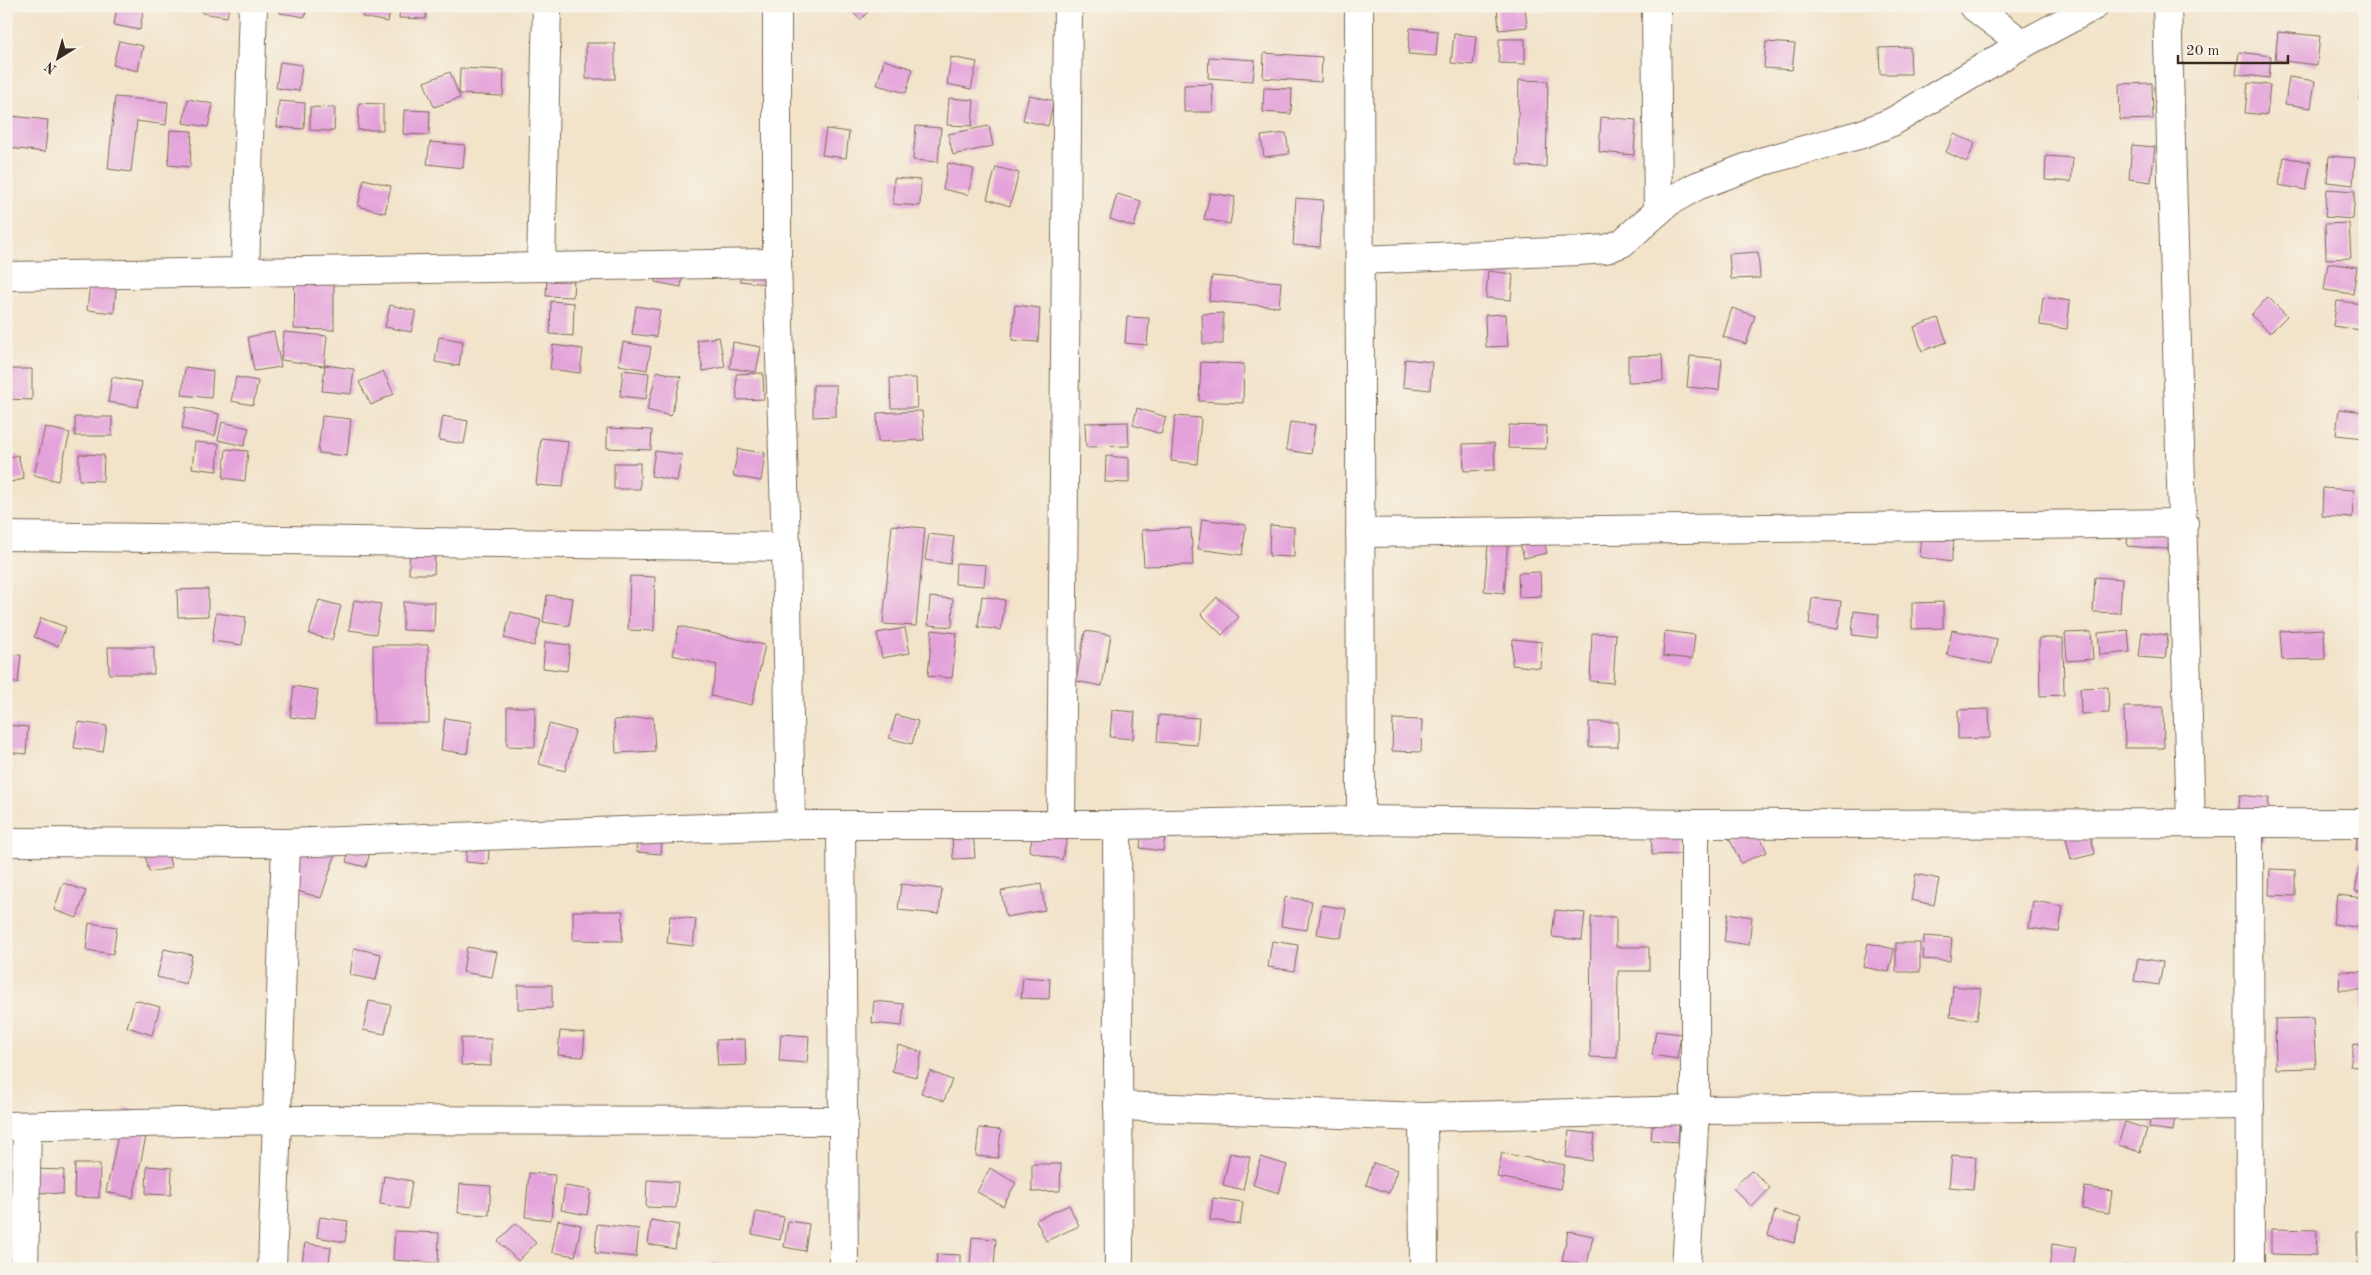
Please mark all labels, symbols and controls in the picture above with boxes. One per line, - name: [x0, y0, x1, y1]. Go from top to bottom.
- north arrow: [32, 32, 82, 82]
- scale bar: [2178, 32, 2288, 64]
- text: 20 m: [2186, 44, 2220, 59]
- text: N: [42, 59, 59, 76]

